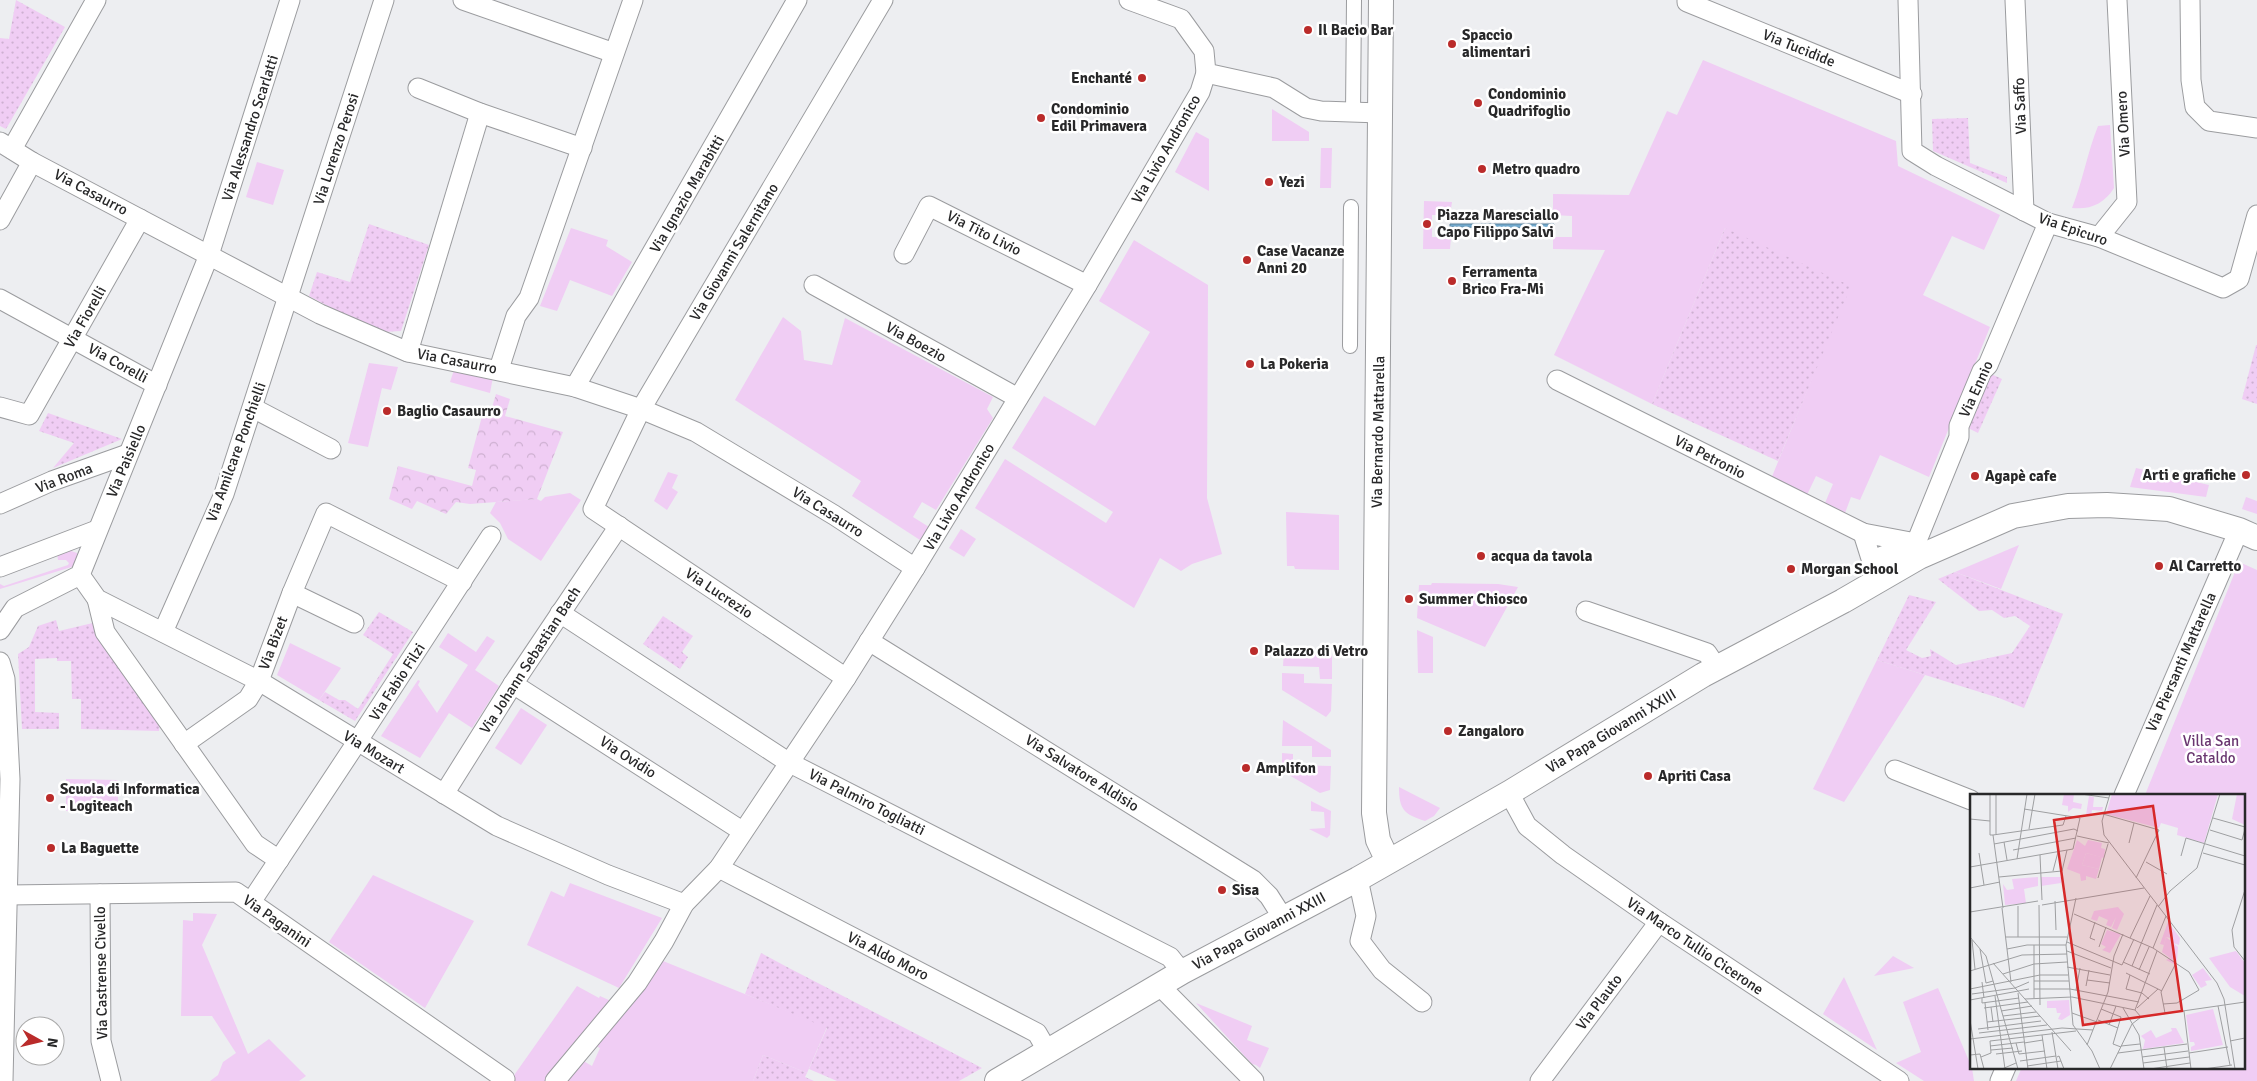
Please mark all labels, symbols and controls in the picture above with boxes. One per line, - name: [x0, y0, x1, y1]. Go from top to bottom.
- place label: Il Bacio Bar: [1318, 21, 1393, 39]
- marker: Il Bacio Bar: [1302, 24, 1314, 36]
- street label: Via Tucidide: [1760, 25, 1838, 71]
- place label: Spaccio alimentari: [1462, 26, 1530, 61]
- marker: Spaccio alimentari: [1446, 38, 1458, 50]
- street label: Via Alessandro Scarlatti: [218, 53, 282, 203]
- place label: Enchanté: [1071, 69, 1132, 87]
- marker: Enchanté: [1136, 72, 1148, 84]
- street label: Via Saffo: [2010, 77, 2030, 135]
- place label: Condominio Quadrifoglio: [1488, 85, 1571, 120]
- street label: Via Omero: [2112, 90, 2134, 157]
- street label: Via Lorenzo Perosi: [309, 91, 363, 207]
- street label: Via Livio Andronico: [1128, 91, 1204, 206]
- marker: Condominio Quadrifoglio: [1472, 97, 1484, 109]
- place label: Condominio Edil Primavera: [1051, 100, 1147, 135]
- marker: Condominio Edil Primavera: [1035, 112, 1047, 124]
- street label: Via Ignazio Marabitti: [646, 132, 728, 256]
- place label: Metro quadro: [1492, 160, 1580, 178]
- marker: Metro quadro: [1476, 163, 1488, 175]
- street label: Via Casaurro: [51, 165, 131, 219]
- place label: Yezi: [1278, 173, 1305, 191]
- marker: Yezi: [1263, 176, 1275, 188]
- street label: Via Giovanni Salernitano: [686, 180, 782, 324]
- place label: Piazza Maresciallo Capo Filippo Salvi: [1437, 206, 1559, 241]
- street label: Via Tito Livio: [944, 207, 1024, 260]
- street label: Via Epicuro: [2036, 209, 2110, 249]
- marker: Piazza Maresciallo Capo Filippo Salvi: [1421, 218, 1433, 230]
- place label: Case Vacanze Anni 20: [1257, 242, 1344, 277]
- marker: Case Vacanze Anni 20: [1241, 254, 1253, 266]
- place label: Ferramenta Brico Fra-Mi: [1462, 263, 1544, 298]
- marker: Ferramenta Brico Fra-Mi: [1446, 275, 1458, 287]
- street label: Via Fiorelli: [60, 283, 110, 351]
- street label: Via Boezio: [883, 318, 950, 366]
- street label: Via Corelli: [85, 339, 151, 387]
- street label: Via Casaurro: [415, 344, 499, 378]
- place label: La Pokeria: [1260, 355, 1329, 373]
- street label: Via Bernardo Mattarella: [1368, 356, 1388, 508]
- marker: La Pokeria: [1244, 358, 1256, 370]
- street label: Via Ennio: [1955, 358, 1997, 420]
- street label: Via Amilcare Ponchielli: [202, 380, 270, 524]
- place label: Baglio Casaurro: [397, 402, 501, 420]
- marker: Baglio Casaurro: [381, 405, 393, 417]
- street label: Via Paisiello: [102, 421, 150, 500]
- street label: Via Petronio: [1671, 431, 1749, 483]
- street label: Via Livio Andronico: [920, 440, 998, 554]
- street label: Via Roma: [33, 459, 95, 497]
- place label: Arti e grafiche: [2142, 466, 2236, 484]
- place label: Agapè cafe: [1985, 467, 2057, 485]
- marker: Arti e grafiche: [2240, 469, 2252, 481]
- marker: Agapè cafe: [1969, 470, 1981, 482]
- street label: Via Casaurro: [789, 483, 867, 541]
- place label: acqua da tavola: [1491, 547, 1593, 565]
- marker: acqua da tavola: [1475, 550, 1487, 562]
- place label: Al Carretto: [2169, 557, 2241, 575]
- place label: Morgan School: [1801, 560, 1899, 578]
- marker: Al Carretto: [2153, 560, 2165, 572]
- marker: Morgan School: [1785, 563, 1797, 575]
- street label: Via Lucrezio: [682, 564, 756, 622]
- street label: Via Johann Sebastian Bach: [476, 583, 584, 737]
- street label: Via Piersanti Mattarella: [2142, 589, 2220, 735]
- place label: Summer Chiosco: [1419, 590, 1528, 608]
- marker: Summer Chiosco: [1403, 593, 1415, 605]
- street label: Via Bizet: [255, 614, 291, 672]
- street label: Via Fabio Filzi: [365, 640, 429, 724]
- place label: Palazzo di Vetro: [1264, 642, 1368, 660]
- marker: Palazzo di Vetro: [1248, 645, 1260, 657]
- street label: Via Papa Giovanni XXIII: [1543, 685, 1679, 777]
- place label: Zangaloro: [1458, 722, 1524, 740]
- marker: Zangaloro: [1442, 725, 1454, 737]
- street label: Via Mozart: [340, 727, 408, 777]
- street label: Via Salvatore Aldisio: [1022, 731, 1142, 815]
- street label: Via Ovidio: [596, 732, 660, 782]
- park label: Villa San Cataldo: [2183, 732, 2239, 767]
- place label: Amplifon: [1256, 759, 1316, 777]
- marker: Amplifon: [1240, 762, 1252, 774]
- street label: Via Palmiro Togliatti: [806, 765, 928, 839]
- place label: Apriti Casa: [1658, 767, 1731, 785]
- marker: Apriti Casa: [1642, 770, 1654, 782]
- place label: Scuola di Informatica - Logiteach: [60, 780, 200, 815]
- marker: Scuola di Informatica - Logiteach: [44, 792, 56, 804]
- inset map: [1970, 794, 2244, 1068]
- place label: La Baguette: [61, 839, 139, 857]
- marker: La Baguette: [45, 842, 57, 854]
- place label: Sisa: [1232, 881, 1259, 899]
- marker: Sisa: [1216, 884, 1228, 896]
- street label: Via Papa Giovanni XXIII: [1189, 888, 1329, 974]
- street label: Via Paganini: [239, 891, 315, 951]
- street label: Via Marco Tullio Cicerone: [1623, 894, 1767, 998]
- street label: Via Castrense Civello: [91, 906, 111, 1040]
- street label: Via Aldo Moro: [844, 928, 932, 984]
- street label: Via Plauto: [1572, 970, 1626, 1033]
- north arrow: [15, 1016, 65, 1066]
- text: N: [43, 1037, 61, 1049]

